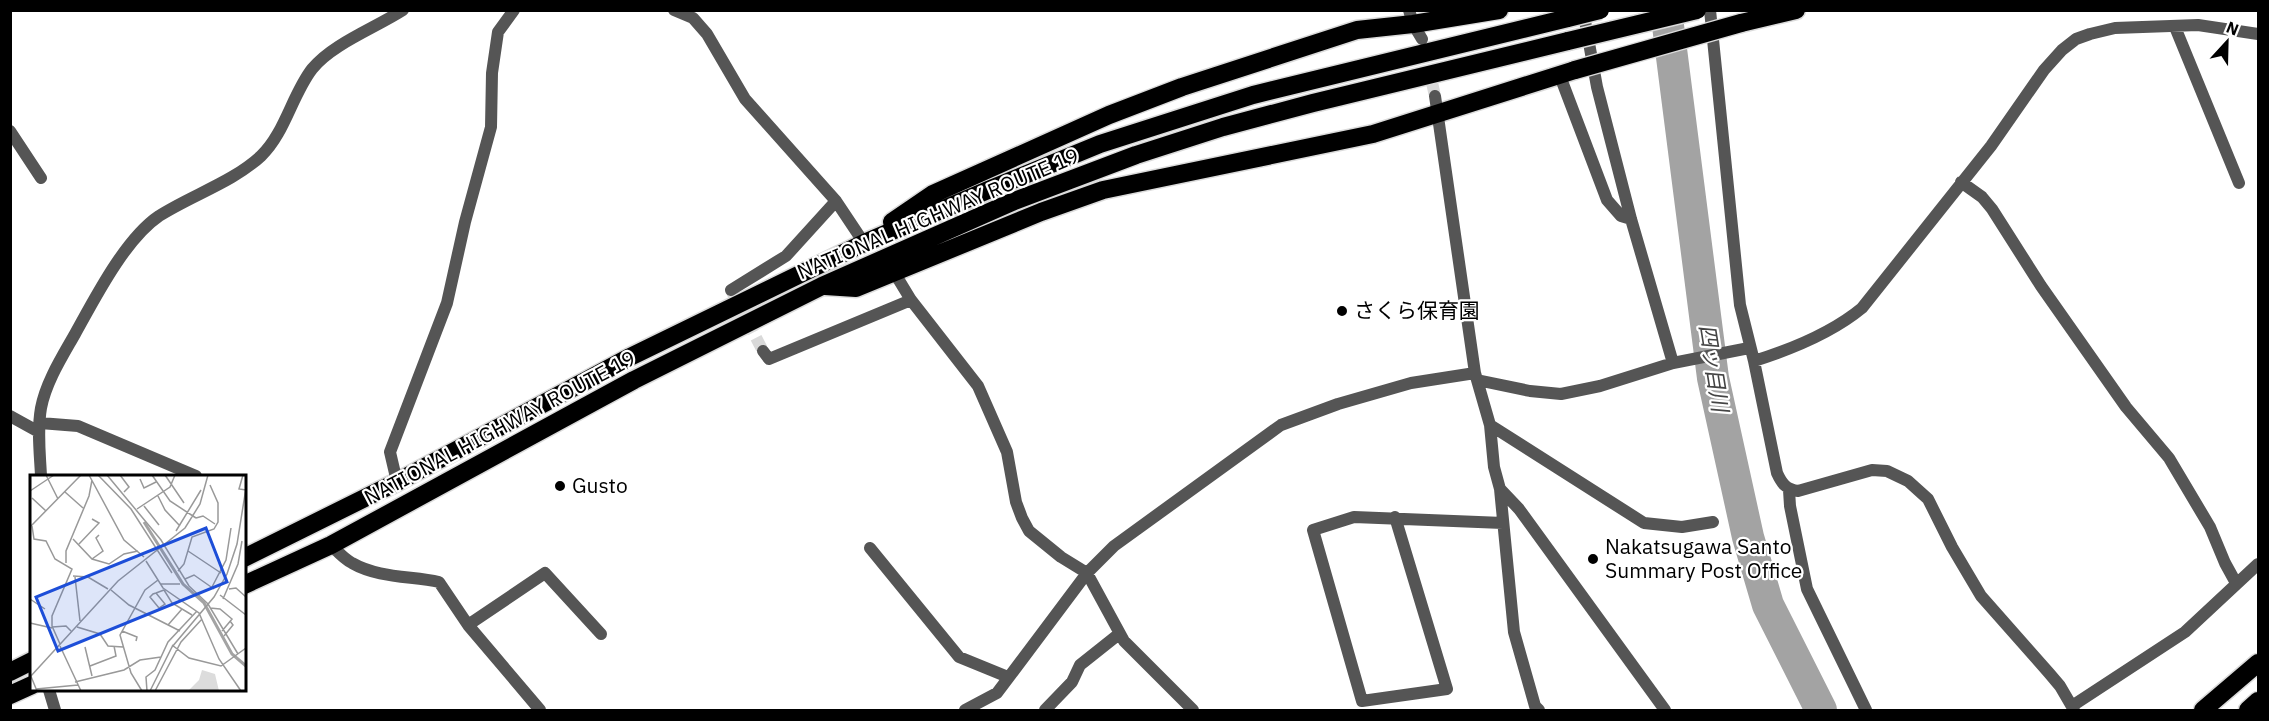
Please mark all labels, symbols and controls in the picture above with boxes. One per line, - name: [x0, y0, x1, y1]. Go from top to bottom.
- north arrow: [2197, 12, 2257, 72]
- text: N: [2223, 17, 2242, 40]
- street label: NATIONAL HIGHWAY ROUTE 19: [792, 141, 1083, 285]
- place label: さくら保育園: [1354, 296, 1480, 324]
- marker: さくら保育園: [1335, 304, 1349, 318]
- water label: 四ッ目川: [1693, 322, 1736, 416]
- street label: NATIONAL HIGHWAY ROUTE 19: [359, 343, 640, 511]
- place label: Gusto: [572, 471, 628, 499]
- inset map: [30, 475, 246, 691]
- marker: Gusto: [553, 479, 567, 493]
- place label: Nakatsugawa Santo Summary Post Office: [1605, 532, 1802, 584]
- marker: Nakatsugawa Santo Summary Post Office: [1586, 552, 1600, 566]

